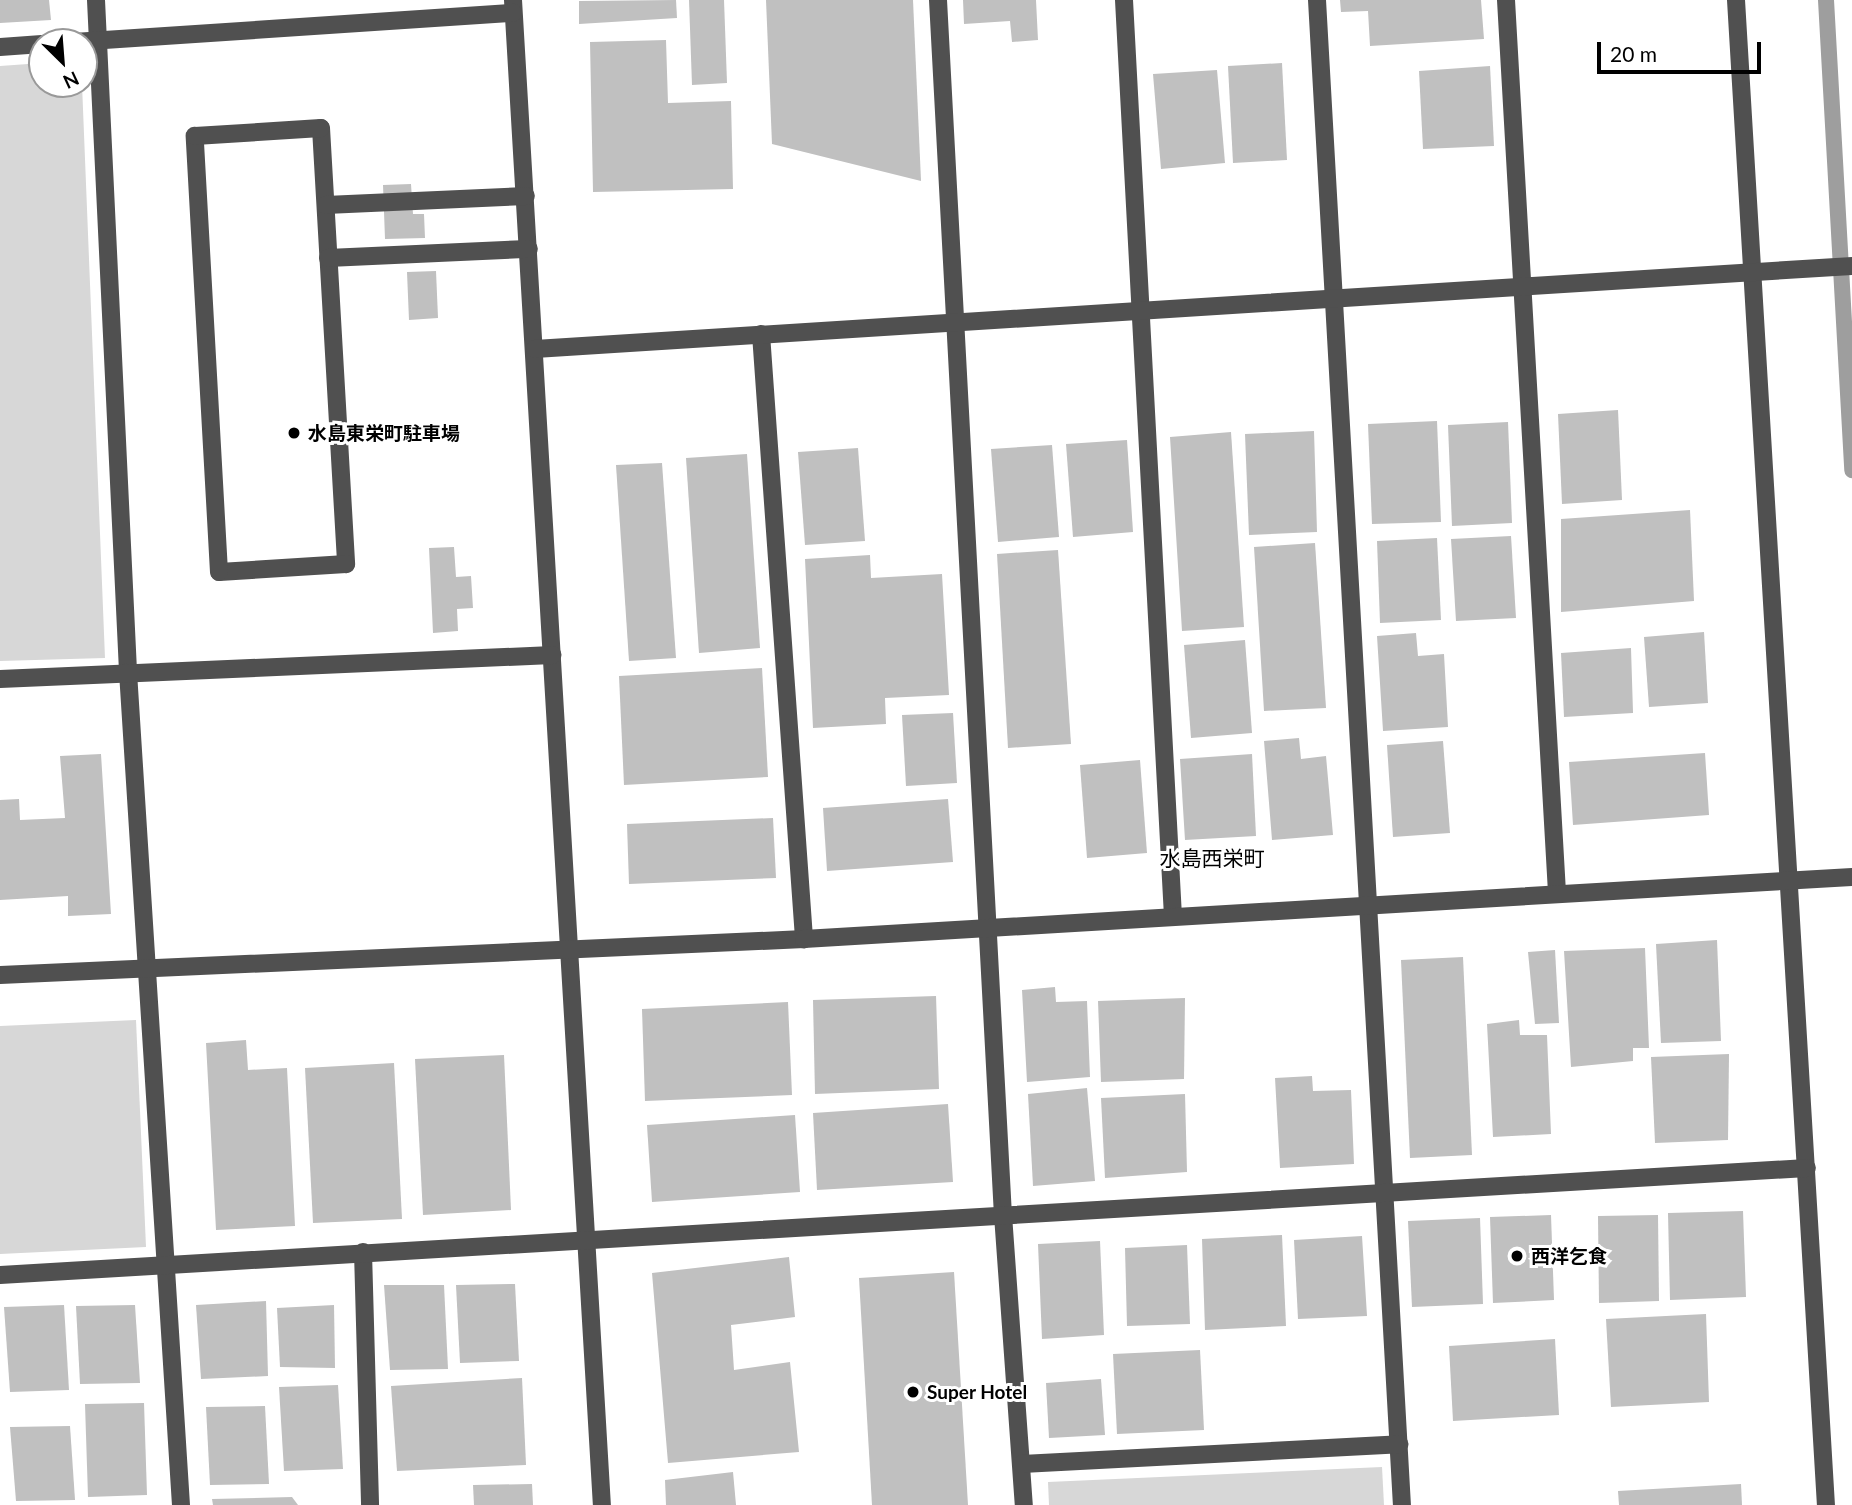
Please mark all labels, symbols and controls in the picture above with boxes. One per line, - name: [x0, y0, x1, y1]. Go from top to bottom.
- north arrow: [28, 28, 98, 98]
- scale bar: [1600, 28, 1764, 72]
- text: 20 m: [1610, 41, 1657, 66]
- text: N: [60, 67, 83, 94]
- place label: 水島東栄町駐車場: [308, 422, 460, 444]
- marker: 水島東栄町駐車場: [286, 425, 302, 441]
- district label: 水島西栄町: [1160, 845, 1264, 871]
- place label: 西洋乞食: [1531, 1245, 1607, 1267]
- marker: 西洋乞食: [1509, 1248, 1525, 1264]
- place label: Super Hotel: [927, 1381, 1028, 1403]
- marker: Super Hotel: [905, 1384, 921, 1400]

